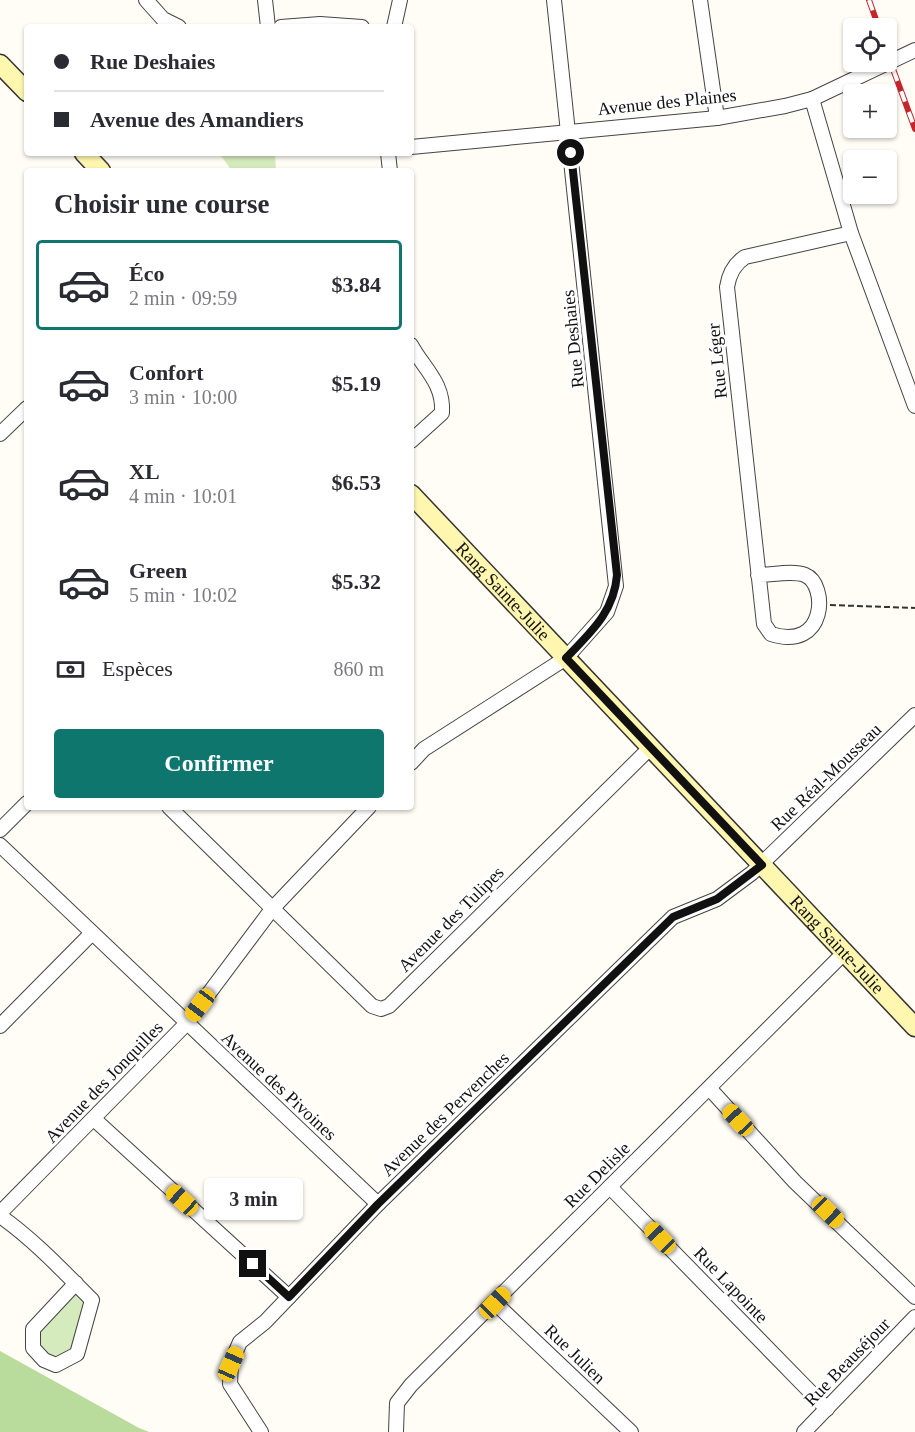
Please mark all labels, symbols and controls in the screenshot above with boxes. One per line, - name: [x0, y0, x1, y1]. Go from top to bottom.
- map controls: [843, 18, 897, 204]
- button: locate: [843, 18, 897, 72]
- text: Rue Deshaies: [90, 49, 215, 74]
- button: +: [843, 84, 897, 138]
- street label: Avenue des Plaines: [597, 85, 737, 119]
- text: Avenue des Amandiers: [90, 107, 304, 132]
- route start: [557, 139, 584, 166]
- button: −: [843, 150, 897, 204]
- text: Choisir une course: [54, 189, 270, 219]
- icon: car: [57, 258, 111, 312]
- text: Éco: [129, 261, 164, 286]
- text: $3.84: [332, 272, 381, 297]
- text: 2 min · 09:59: [129, 287, 237, 309]
- street label: Rue Deshaies: [558, 289, 588, 389]
- street label: Rue Léger: [703, 322, 731, 400]
- icon: car: [57, 357, 111, 411]
- text: Confort: [129, 360, 204, 385]
- text: $5.19: [332, 371, 381, 396]
- text: 3 min · 10:00: [129, 386, 237, 408]
- icon: car: [57, 456, 111, 510]
- text: XL: [129, 459, 160, 484]
- text: $6.53: [332, 470, 381, 495]
- text: 4 min · 10:01: [129, 485, 237, 507]
- street label: Rang Sainte-Julie: [452, 538, 554, 645]
- icon: car: [57, 555, 111, 609]
- text: Green: [129, 558, 187, 583]
- text: $5.32: [332, 569, 381, 594]
- text: 5 min · 10:02: [129, 584, 237, 606]
- icon: cash: [54, 653, 87, 686]
- text: Espèces: [102, 656, 173, 681]
- text: 860 m: [333, 658, 384, 680]
- street label: Rue Réal-Mousseau: [767, 719, 885, 835]
- button: Confirmer: [54, 729, 384, 798]
- street label: Avenue des Tulipes: [394, 862, 508, 976]
- street label: Rang Sainte-Julie: [786, 891, 888, 998]
- car: [182, 985, 218, 1025]
- street label: Avenue des Jonquilles: [41, 1017, 167, 1147]
- street label: Avenue des Pivoines: [217, 1028, 341, 1144]
- street label: Avenue des Pervenches: [377, 1048, 513, 1180]
- car: [719, 1101, 757, 1139]
- street label: Rue Delisle: [560, 1138, 634, 1212]
- callout: 3 min: [204, 1177, 302, 1219]
- car: [163, 1181, 201, 1219]
- text: 3 min: [229, 1188, 278, 1210]
- car: [809, 1193, 847, 1231]
- car: [641, 1219, 679, 1257]
- street label: Rue Lapointe: [690, 1243, 772, 1327]
- route end: [239, 1250, 266, 1277]
- car: [476, 1284, 514, 1322]
- street label: Rue Beauséjour: [800, 1314, 894, 1410]
- street label: Rue Julien: [541, 1320, 609, 1388]
- car: [215, 1344, 247, 1384]

